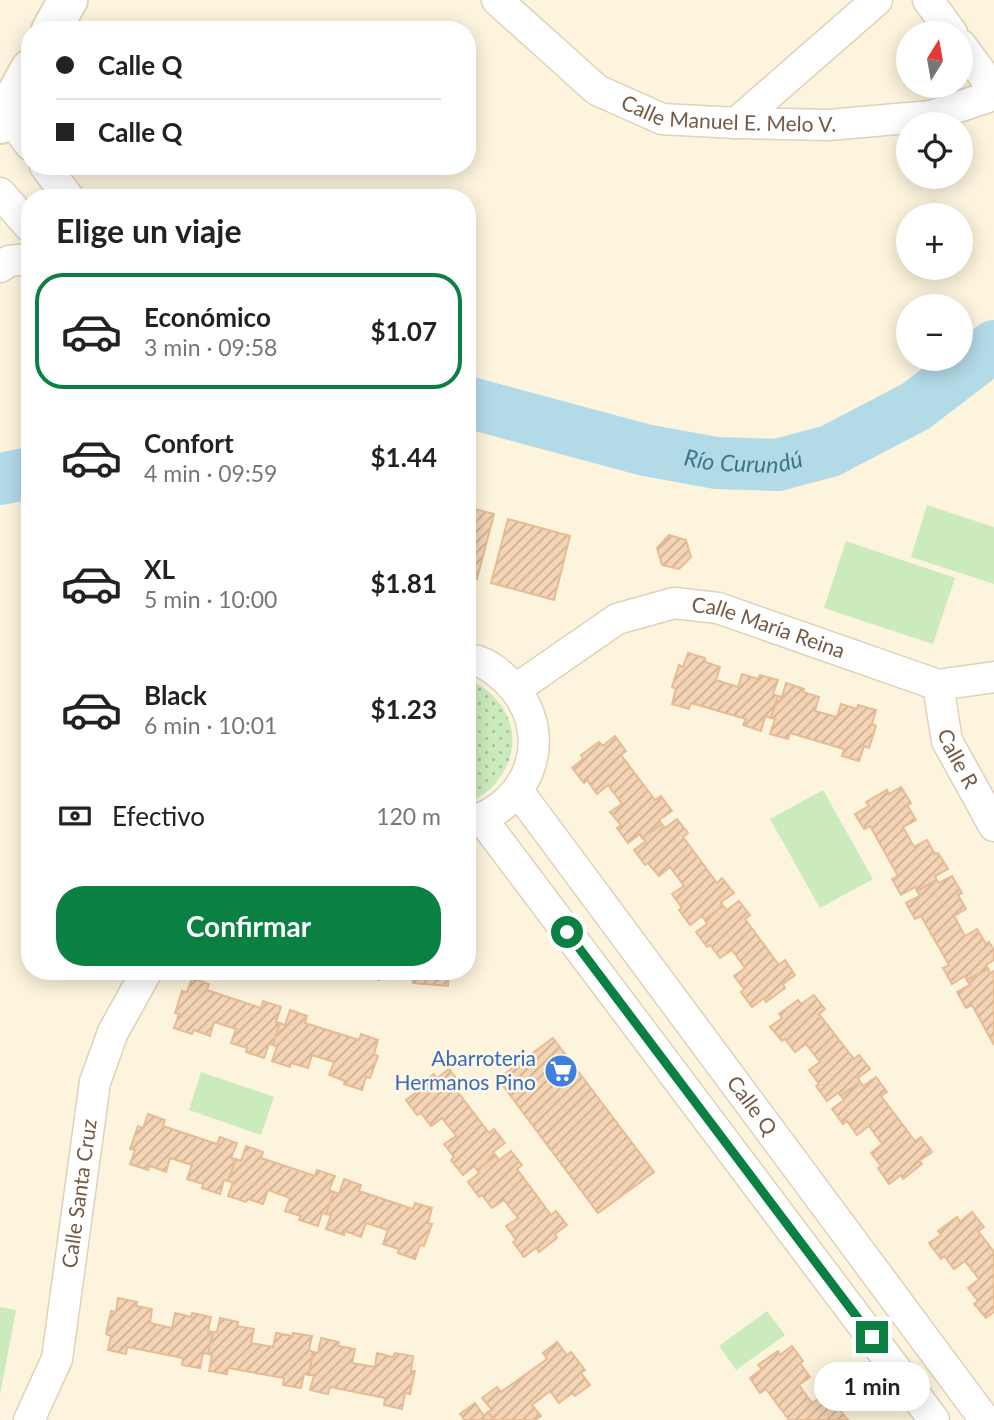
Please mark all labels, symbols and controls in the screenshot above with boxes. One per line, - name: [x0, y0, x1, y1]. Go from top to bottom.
- north arrow: [896, 21, 973, 98]
- map controls: [896, 21, 973, 371]
- text: Calle Q: [98, 49, 183, 81]
- street label: Calle Manuel E. Melo V.: [618, 89, 837, 136]
- button: locate: [896, 112, 973, 189]
- text: Calle Q: [98, 116, 183, 148]
- button: +: [896, 203, 973, 280]
- text: Elige un viaje: [56, 211, 241, 250]
- button: −: [896, 294, 973, 371]
- icon: car: [60, 300, 123, 363]
- text: Económico: [144, 301, 271, 333]
- text: $1.07: [371, 315, 437, 347]
- text: 3 min · 09:58: [144, 333, 277, 361]
- icon: car: [60, 426, 123, 489]
- text: Confort: [144, 427, 234, 459]
- text: $1.44: [371, 441, 437, 473]
- water label: Río Curundú: [682, 442, 805, 478]
- text: 4 min · 09:59: [144, 459, 277, 487]
- icon: car: [60, 552, 123, 615]
- text: XL: [144, 553, 175, 585]
- text: $1.81: [371, 567, 437, 599]
- text: 5 min · 10:00: [144, 585, 277, 613]
- street label: Calle María Reina: [691, 591, 849, 662]
- icon: car: [60, 678, 123, 741]
- text: Black: [144, 679, 207, 711]
- text: $1.23: [371, 693, 437, 725]
- text: 6 min · 10:01: [144, 711, 277, 739]
- street label: Calle R: [934, 727, 985, 793]
- icon: cash: [56, 797, 94, 835]
- text: Efectivo: [112, 800, 205, 832]
- text: 120 m: [376, 802, 441, 830]
- button: Confirmar: [56, 886, 441, 966]
- route start: [551, 916, 583, 948]
- place label: Abarroteria Hermanos Pino: [395, 1045, 536, 1094]
- supermarket icon: Abarroteria Hermanos Pino: [542, 1052, 580, 1090]
- street label: Calle Q: [723, 1070, 783, 1140]
- street label: Calle Santa Cruz: [56, 1117, 101, 1270]
- route end: [856, 1321, 888, 1353]
- callout: 1 min: [814, 1362, 930, 1410]
- text: 1 min: [843, 1372, 901, 1400]

